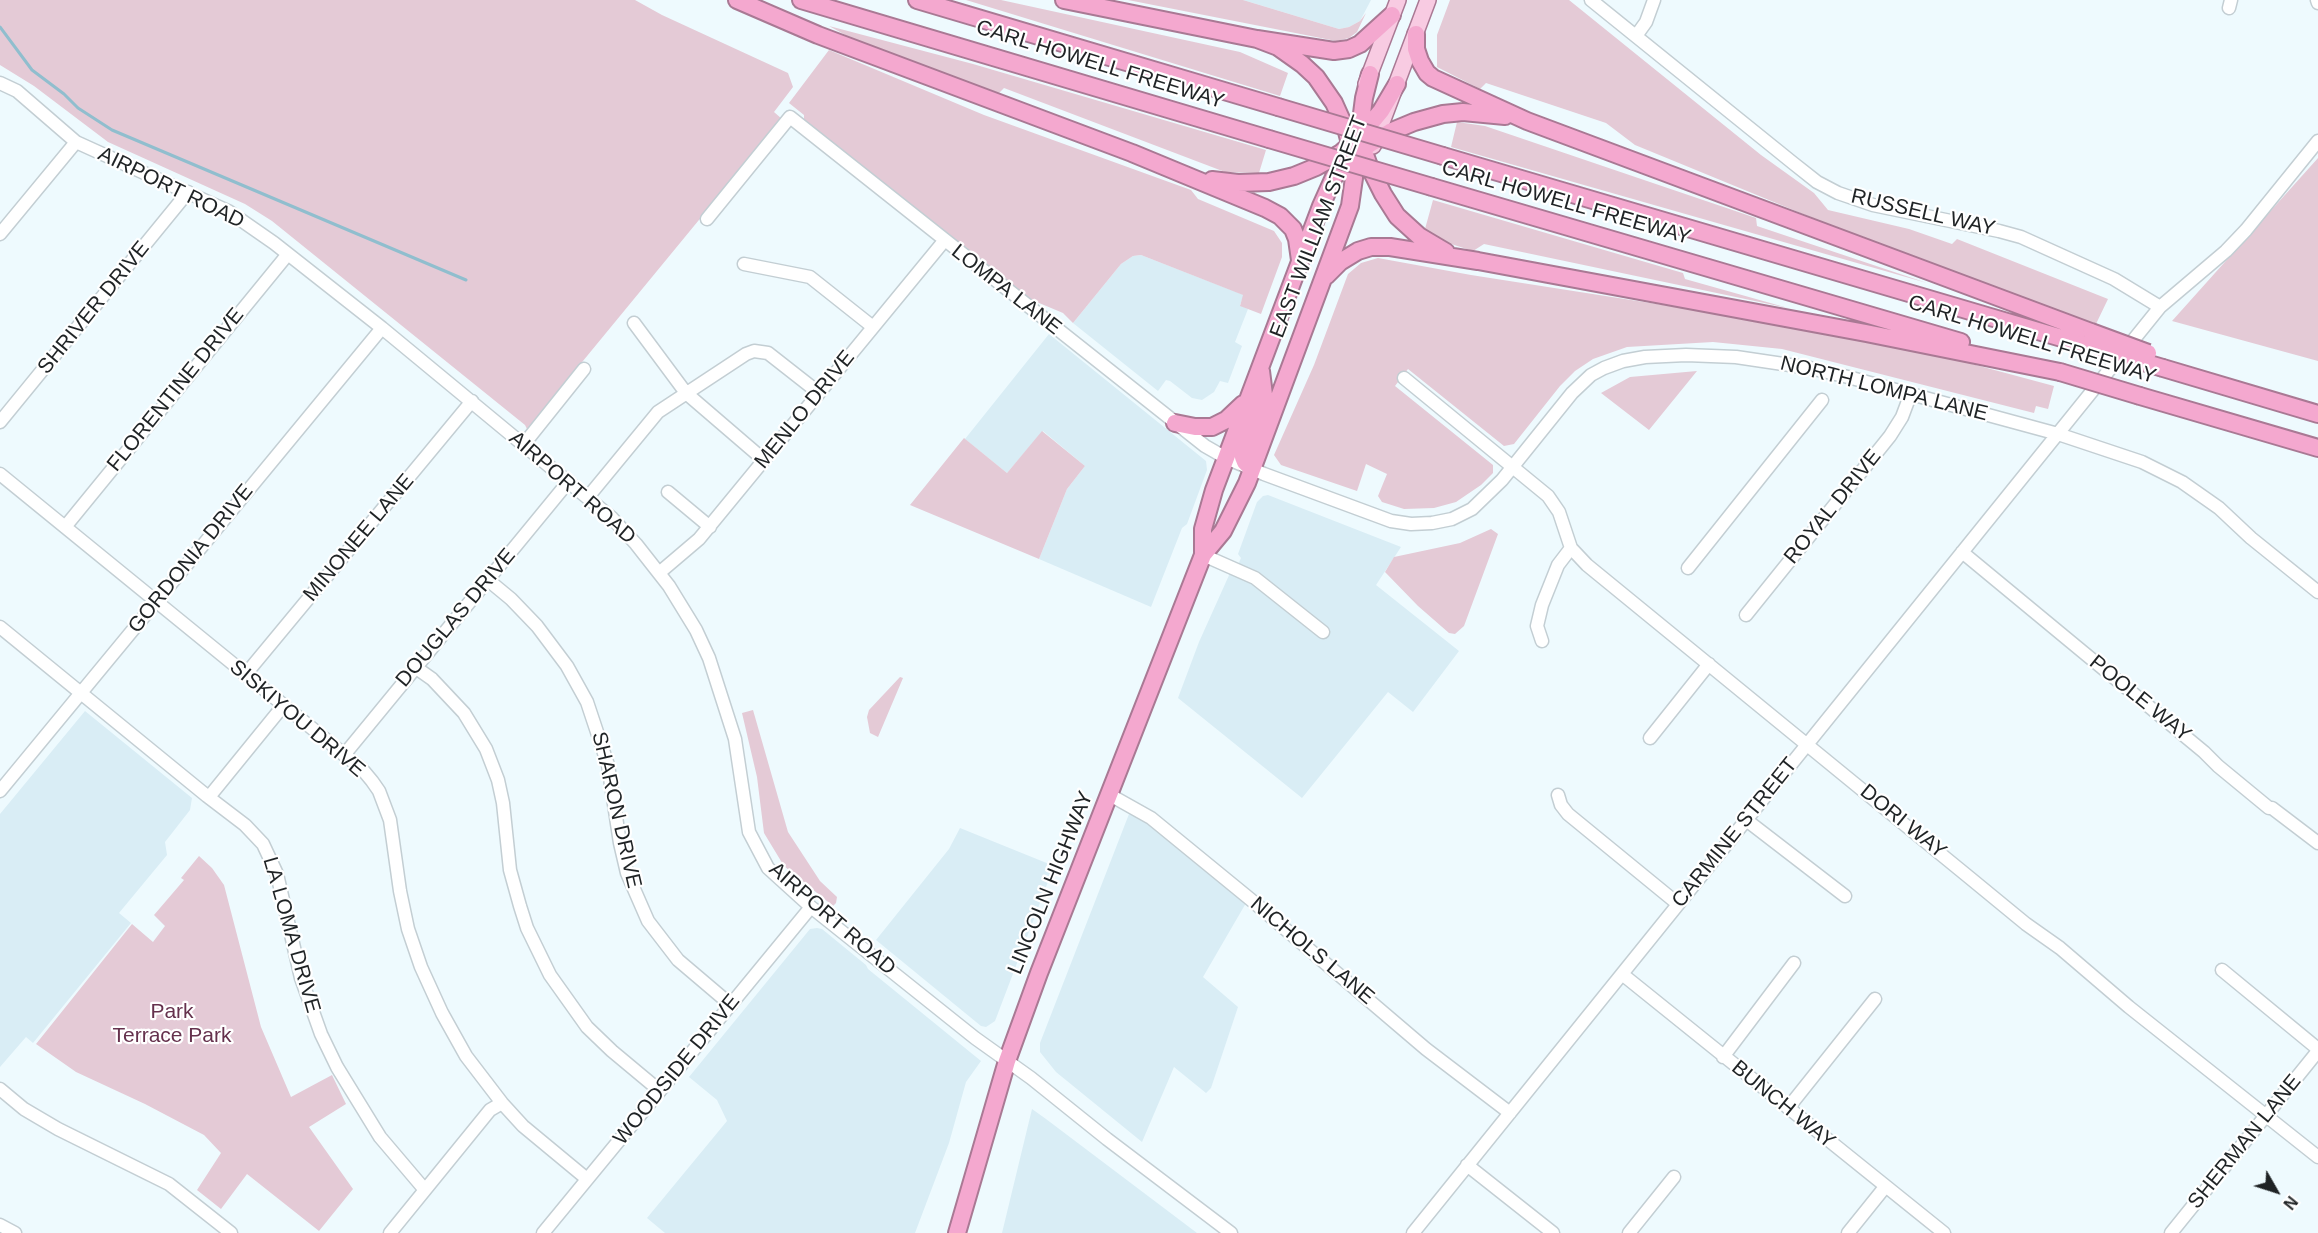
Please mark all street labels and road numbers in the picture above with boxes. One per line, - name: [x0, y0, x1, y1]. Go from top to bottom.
- street label: CARL HOWELL FREEWAY: [973, 15, 1227, 115]
- street label: EAST WILLIAM STREET: [1265, 112, 1373, 342]
- street label: AIRPORT ROAD: [94, 142, 248, 234]
- street label: CARL HOWELL FREEWAY: [1439, 155, 1693, 251]
- street label: RUSSELL WAY: [1849, 184, 1997, 242]
- street label: SHRIVER DRIVE: [33, 237, 155, 379]
- street label: LOMPA LANE: [946, 239, 1066, 341]
- street label: CARL HOWELL FREEWAY: [1905, 290, 2159, 390]
- street label: FLORENTINE DRIVE: [102, 303, 250, 477]
- street label: MENLO DRIVE: [750, 346, 860, 474]
- street label: NORTH LOMPA LANE: [1778, 351, 1990, 427]
- street label: AIRPORT ROAD: [504, 426, 640, 550]
- street label: ROYAL DRIVE: [1779, 445, 1887, 569]
- street label: MINONEE LANE: [298, 469, 420, 607]
- street label: GORDONIA DRIVE: [123, 479, 259, 639]
- street label: DOUGLAS DRIVE: [391, 544, 521, 692]
- street label: POOLE WAY: [2084, 650, 2196, 748]
- street label: SISKIYOU DRIVE: [224, 655, 370, 783]
- street label: SHARON DRIVE: [586, 729, 646, 891]
- street label: CARMINE STREET: [1667, 753, 1803, 913]
- street label: DORI WAY: [1855, 780, 1951, 864]
- street label: LINCOLN HIGHWAY: [1003, 788, 1099, 978]
- street label: LA LOMA DRIVE: [257, 854, 325, 1016]
- street label: AIRPORT ROAD: [764, 857, 900, 981]
- street label: NICHOLS LANE: [1245, 892, 1379, 1010]
- street label: WOODSIDE DRIVE: [608, 990, 746, 1150]
- street label: BUNCH WAY: [1726, 1056, 1840, 1154]
- street label: SHERMAN LANE: [2183, 1070, 2307, 1214]

